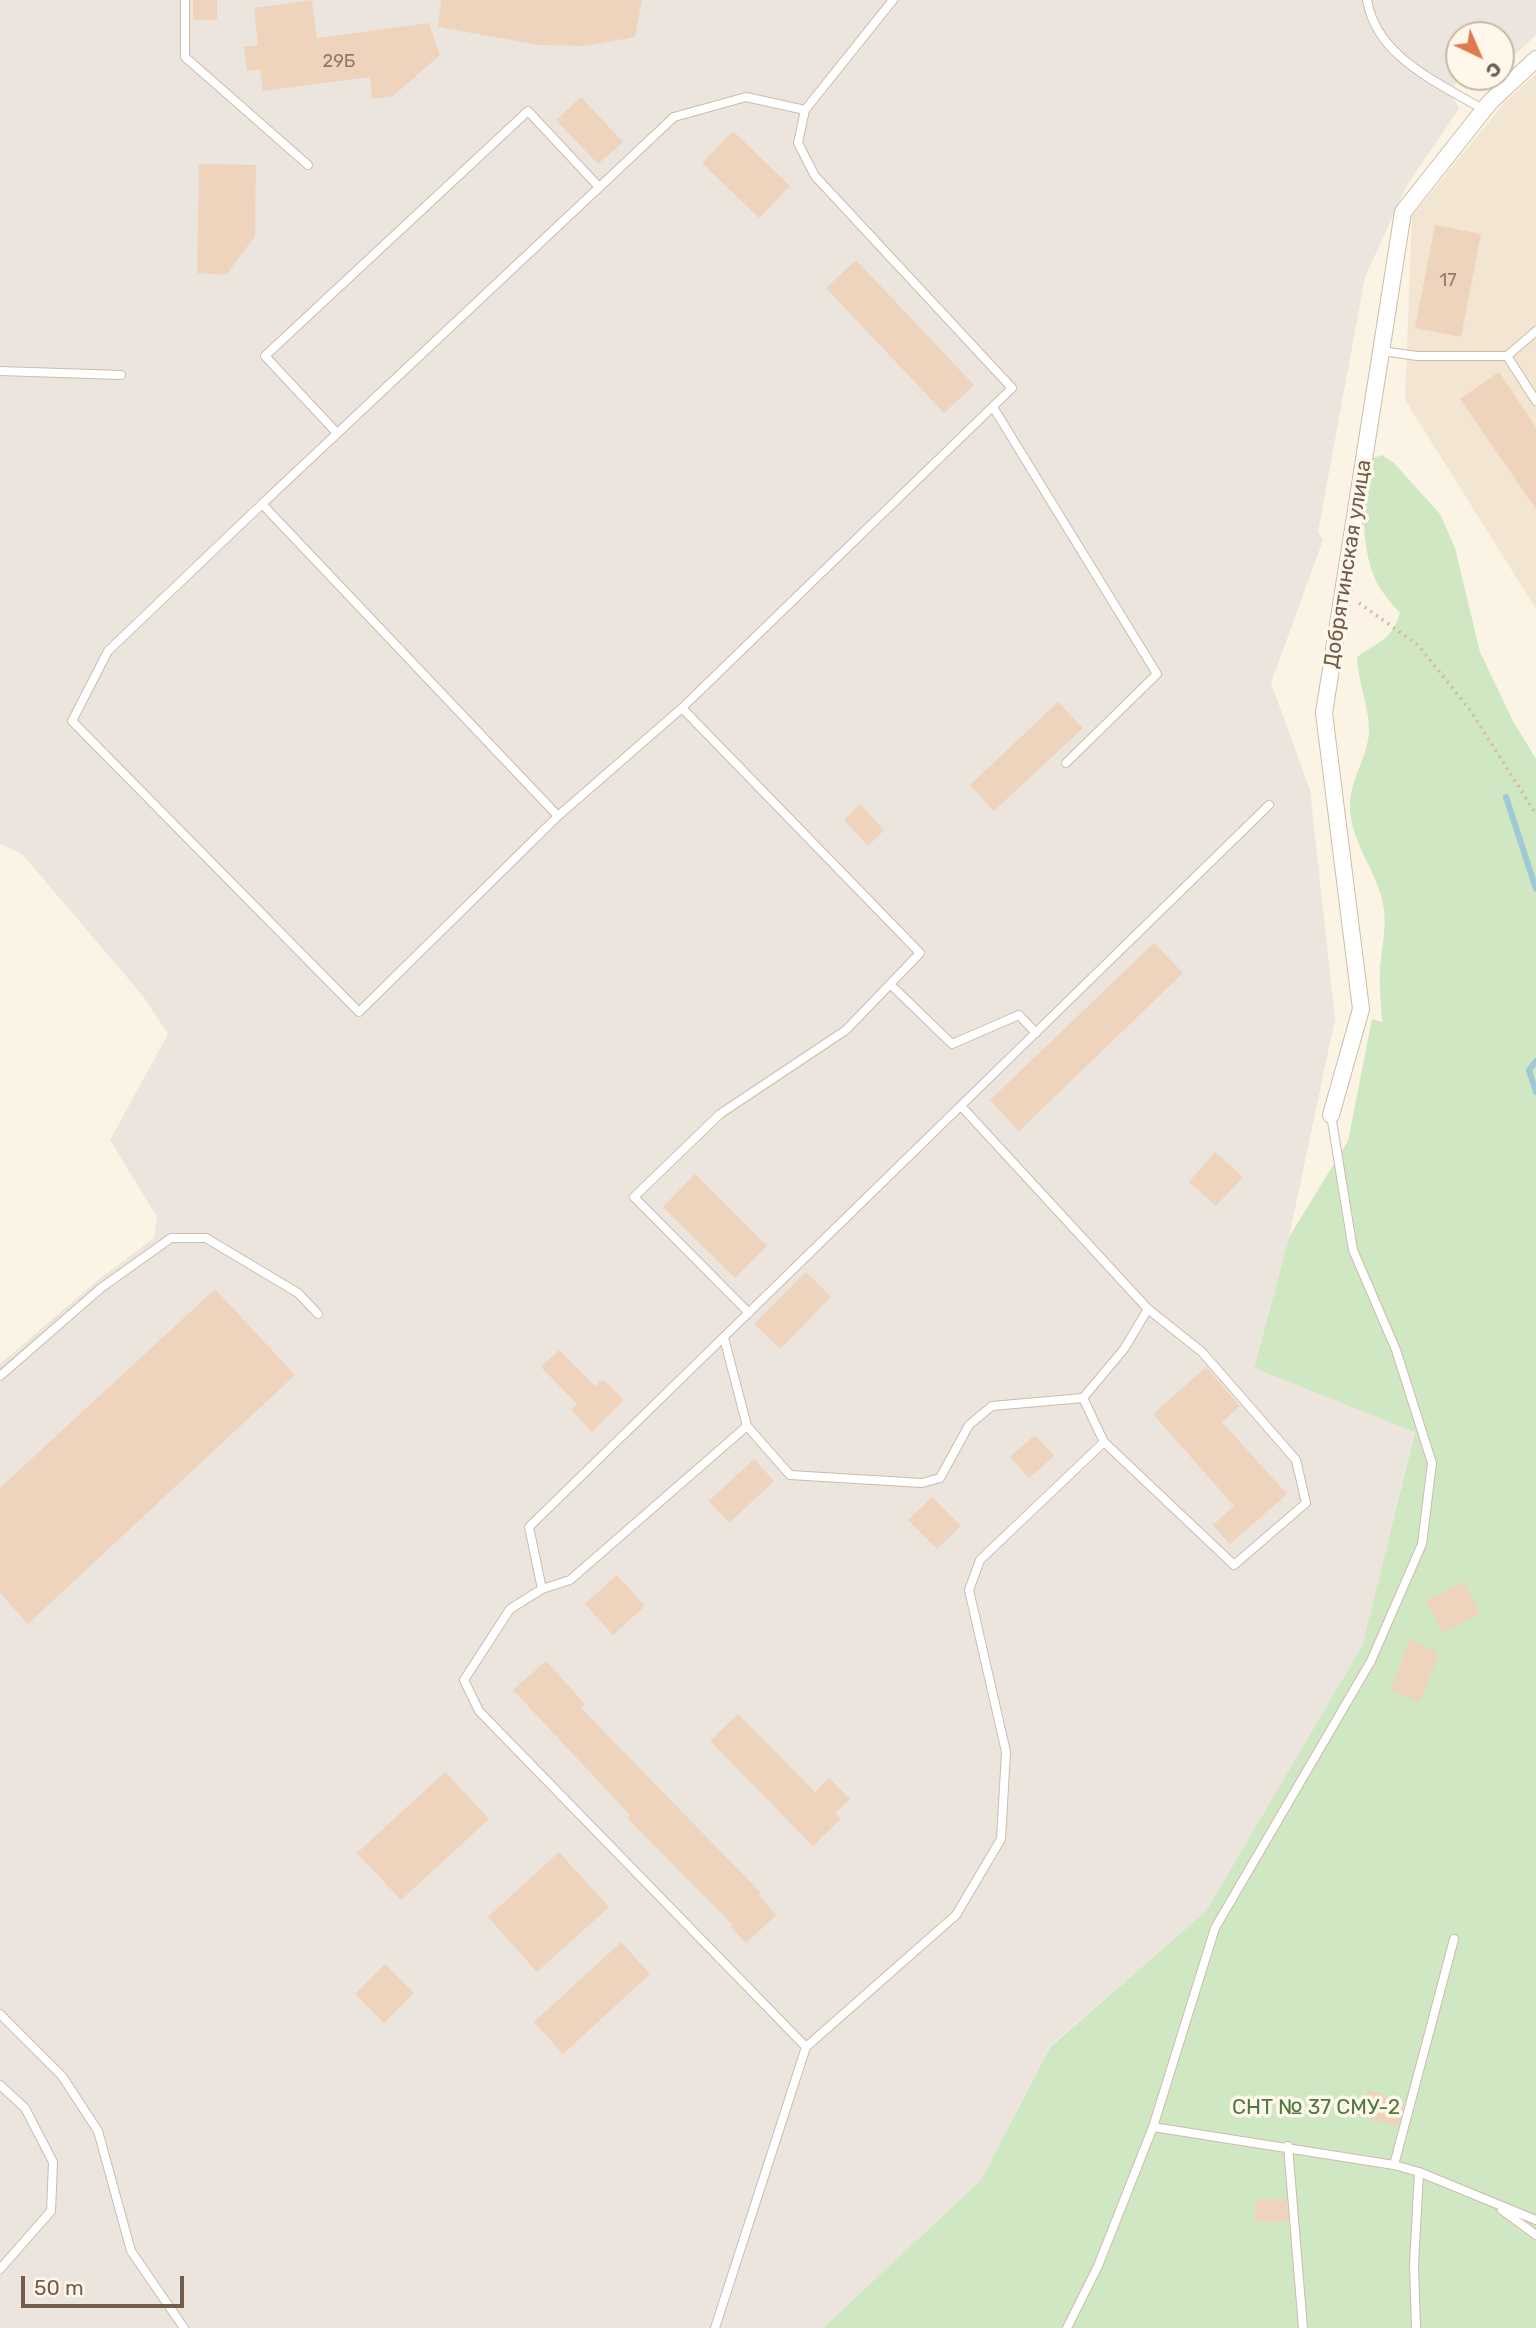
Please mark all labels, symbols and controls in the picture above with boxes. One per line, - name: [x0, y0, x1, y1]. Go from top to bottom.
- north arrow: [1445, 21, 1515, 91]
- house number: 29Б: [323, 51, 355, 73]
- text: С: [1481, 57, 1506, 83]
- house number: 17: [1440, 270, 1456, 292]
- street label: Добрятинская улица: [1319, 458, 1377, 670]
- park label: СНТ № 37 СМУ-2: [1232, 2095, 1400, 2121]
- scale bar: [24, 2262, 187, 2306]
- text: 50 m: [34, 2275, 84, 2300]

